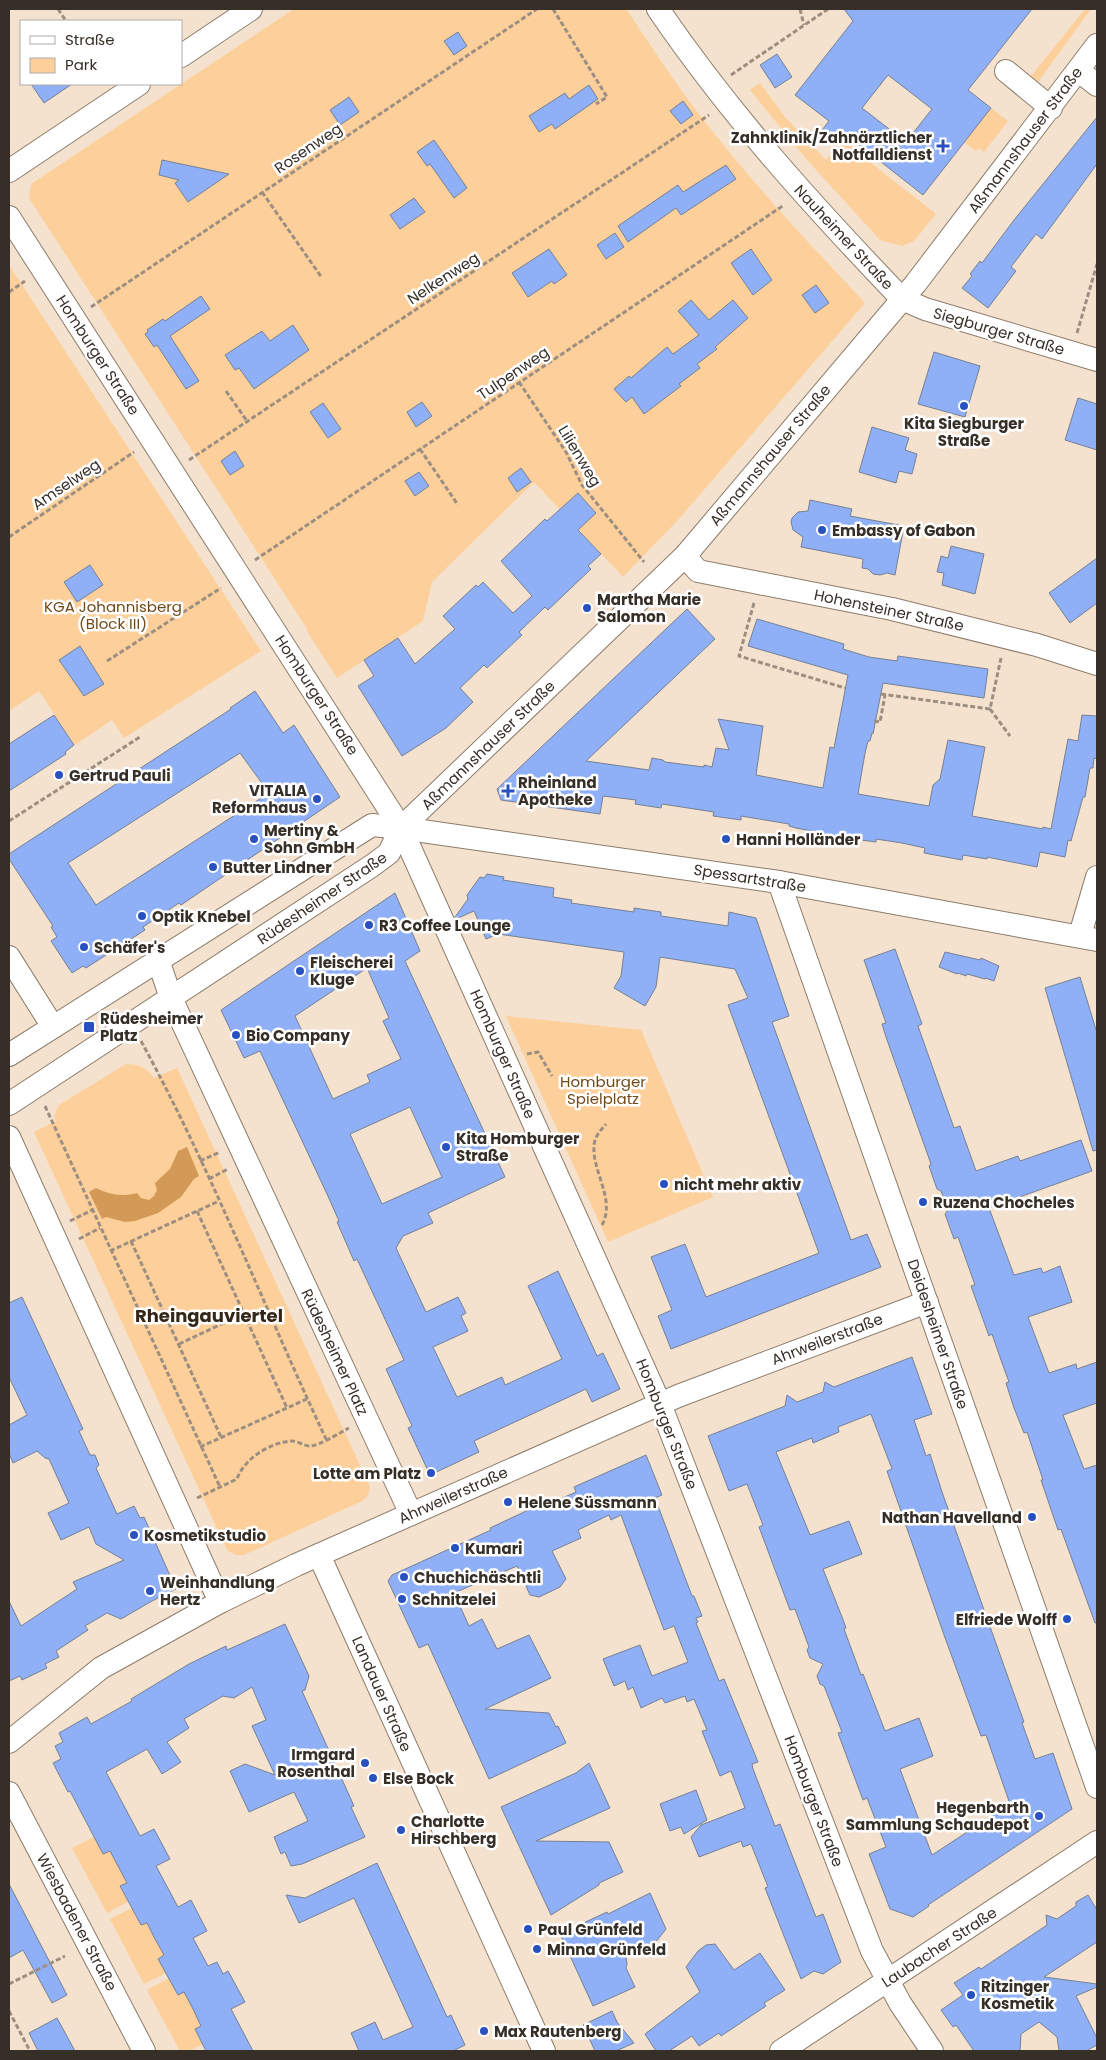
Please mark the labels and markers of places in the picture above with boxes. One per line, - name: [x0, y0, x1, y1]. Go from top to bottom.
- place label: Zahnklinik/Zahnärztlicher Notfalldienst: [731, 127, 933, 165]
- marker: Zahnklinik/Zahnärztlicher Notfalldienst: [936, 139, 950, 153]
- marker: Kita Siegburger Straße: [958, 400, 970, 412]
- place label: Kita Siegburger Straße: [904, 413, 1025, 451]
- place label: Embassy of Gabon: [832, 520, 975, 541]
- marker: Embassy of Gabon: [816, 524, 828, 536]
- place label: Martha Marie Salomon: [597, 589, 701, 627]
- marker: Martha Marie Salomon: [581, 602, 593, 614]
- place label: Gertrud Pauli: [69, 765, 171, 786]
- marker: Gertrud Pauli: [53, 769, 65, 781]
- place label: Rheinland Apotheke: [518, 772, 597, 810]
- place label: VITALIA Reformhaus: [212, 780, 307, 818]
- marker: Rheinland Apotheke: [502, 785, 514, 797]
- marker: VITALIA Reformhaus: [311, 793, 323, 805]
- place label: Mertiny & Sohn GmbH: [264, 820, 355, 858]
- place label: Hanni Holländer: [736, 829, 861, 850]
- marker: Mertiny & Sohn GmbH: [248, 833, 260, 845]
- marker: Hanni Holländer: [720, 833, 732, 845]
- place label: Butter Lindner: [223, 857, 332, 878]
- marker: Butter Lindner: [207, 861, 219, 873]
- place label: Optik Knebel: [152, 906, 251, 927]
- marker: Optik Knebel: [136, 910, 148, 922]
- place label: R3 Coffee Lounge: [379, 915, 511, 936]
- marker: R3 Coffee Lounge: [363, 919, 375, 931]
- place label: Schäfer's: [94, 937, 165, 958]
- marker: Schäfer's: [78, 941, 90, 953]
- place label: Fleischerei Kluge: [310, 952, 393, 990]
- marker: Fleischerei Kluge: [294, 965, 306, 977]
- place label: Rüdesheimer Platz: [100, 1008, 204, 1046]
- marker: Rüdesheimer Platz: [82, 1020, 96, 1034]
- place label: Bio Company: [246, 1025, 350, 1046]
- marker: Bio Company: [230, 1029, 242, 1041]
- place label: Kita Homburger Straße: [456, 1128, 580, 1166]
- marker: Kita Homburger Straße: [440, 1141, 452, 1153]
- place label: nicht mehr aktiv: [674, 1174, 802, 1195]
- marker: nicht mehr aktiv: [658, 1178, 670, 1190]
- place label: Ruzena Chocheles: [933, 1192, 1075, 1213]
- marker: Ruzena Chocheles: [917, 1196, 929, 1208]
- place label: Lotte am Platz: [313, 1463, 421, 1484]
- marker: Lotte am Platz: [425, 1467, 437, 1479]
- place label: Helene Süssmann: [518, 1492, 657, 1513]
- marker: Helene Süssmann: [502, 1496, 514, 1508]
- place label: Nathan Havelland: [882, 1507, 1022, 1528]
- marker: Nathan Havelland: [1026, 1511, 1038, 1523]
- place label: Kosmetikstudio: [144, 1525, 266, 1546]
- marker: Kosmetikstudio: [128, 1529, 140, 1541]
- place label: Kumari: [465, 1538, 522, 1559]
- marker: Kumari: [449, 1542, 461, 1554]
- place label: Chuchichäschtli: [414, 1567, 541, 1588]
- marker: Chuchichäschtli: [398, 1571, 410, 1583]
- place label: Weinhandlung Hertz: [160, 1572, 275, 1610]
- marker: Weinhandlung Hertz: [144, 1585, 156, 1597]
- place label: Schnitzelei: [412, 1589, 496, 1610]
- marker: Schnitzelei: [396, 1593, 408, 1605]
- place label: Elfriede Wolff: [956, 1609, 1058, 1630]
- marker: Elfriede Wolff: [1061, 1613, 1073, 1625]
- place label: Irmgard Rosenthal: [277, 1744, 355, 1782]
- marker: Irmgard Rosenthal: [359, 1757, 371, 1769]
- place label: Else Bock: [383, 1768, 455, 1789]
- marker: Else Bock: [367, 1772, 379, 1784]
- place label: Hegenbarth Sammlung Schaudepot: [846, 1797, 1029, 1835]
- marker: Hegenbarth Sammlung Schaudepot: [1033, 1810, 1045, 1822]
- place label: Charlotte Hirschberg: [411, 1811, 496, 1849]
- marker: Charlotte Hirschberg: [395, 1824, 407, 1836]
- place label: Paul Grünfeld: [538, 1919, 643, 1940]
- marker: Paul Grünfeld: [522, 1923, 534, 1935]
- place label: Minna Grünfeld: [547, 1939, 666, 1960]
- marker: Minna Grünfeld: [531, 1943, 543, 1955]
- place label: Ritzinger Kosmetik: [981, 1976, 1055, 2014]
- marker: Ritzinger Kosmetik: [965, 1989, 977, 2001]
- place label: Max Rautenberg: [494, 2021, 622, 2042]
- marker: Max Rautenberg: [478, 2025, 490, 2037]

